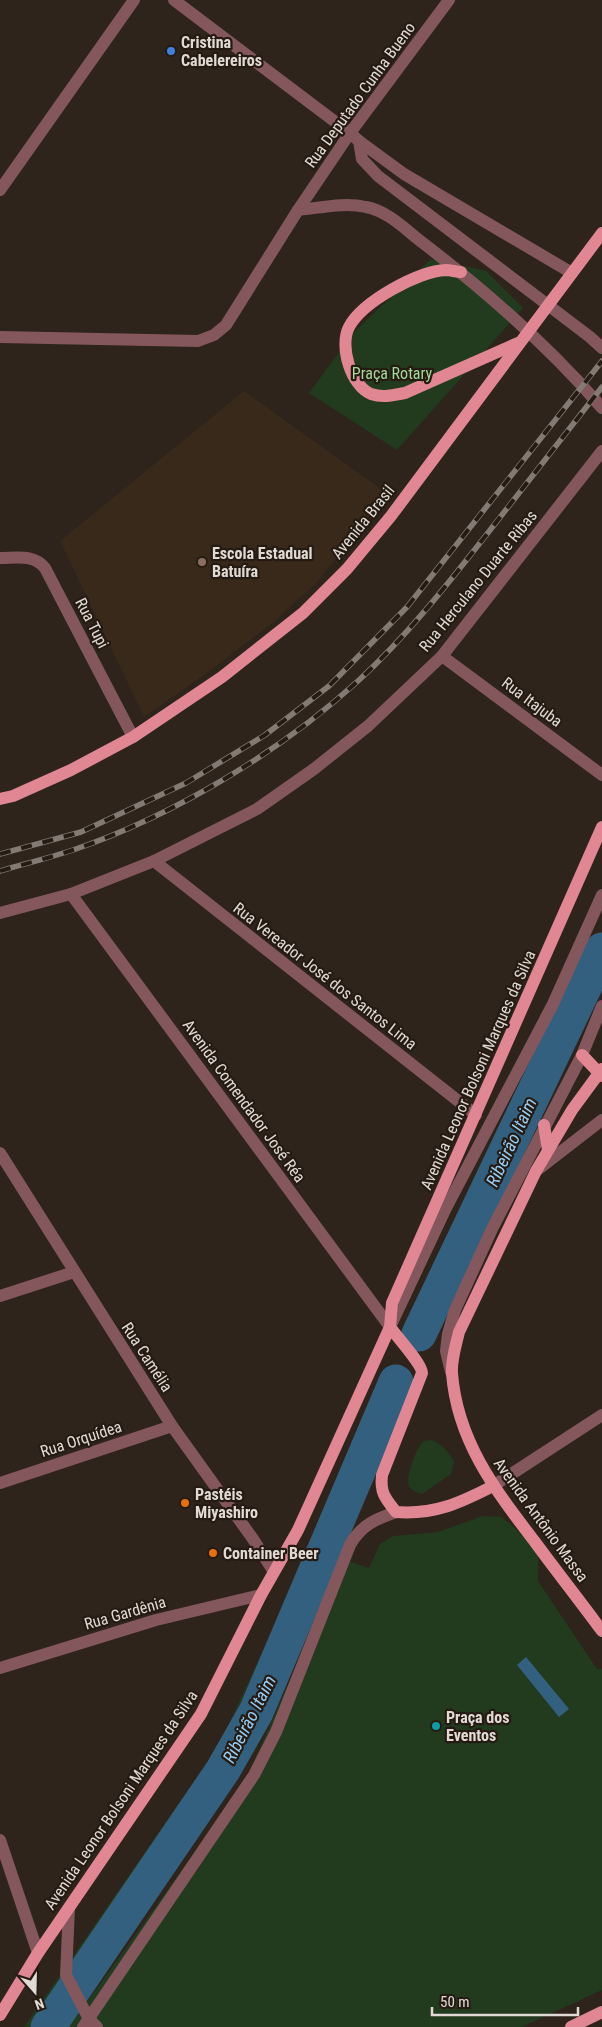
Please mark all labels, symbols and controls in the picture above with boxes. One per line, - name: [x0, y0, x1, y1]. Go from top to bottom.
- street label: Rua Deputado Cunha Bueno: [301, 19, 419, 171]
- place label: Cristina Cabelereiros: [181, 33, 262, 70]
- marker: Cristina Cabelereiros: [165, 45, 177, 57]
- park label: Praça Rotary: [352, 364, 433, 383]
- street label: Avenida Brasil: [327, 481, 399, 563]
- street label: Rua Herculano Duarte Ribas: [415, 506, 541, 656]
- place label: Escola Estadual Batuíra: [212, 544, 313, 581]
- marker: Escola Estadual Batuíra: [196, 556, 208, 568]
- street label: Rua Tupi: [71, 595, 113, 651]
- street label: Rua Itajuba: [498, 673, 566, 731]
- street label: Rua Vereador José dos Santos Lima: [229, 898, 421, 1054]
- street label: Avenida Leonor Bolsoni Marques da Silva: [416, 947, 540, 1193]
- street label: Avenida Comendador José Réa: [179, 1016, 309, 1186]
- water label: Ribeirão Itaim: [481, 1094, 541, 1190]
- street label: Rua Camélia: [118, 1319, 176, 1395]
- street label: Rua Orquídea: [38, 1417, 124, 1461]
- street label: Avenida Antônio Massa: [490, 1454, 592, 1586]
- place label: Pastéis Miyashiro: [195, 1485, 258, 1522]
- marker: Pastéis Miyashiro: [179, 1497, 191, 1509]
- place label: Container Beer: [223, 1544, 319, 1563]
- marker: Container Beer: [207, 1547, 219, 1559]
- street label: Rua Gardênia: [82, 1592, 168, 1634]
- water label: Ribeirão Itaim: [218, 1672, 280, 1766]
- street label: Avenida Leonor Bolsoni Marques da Silva: [40, 1687, 202, 1913]
- place label: Praça dos Eventos: [446, 1708, 509, 1745]
- marker: Praça dos Eventos: [430, 1720, 442, 1732]
- north arrow: [10, 1967, 60, 2017]
- scale bar: [432, 1984, 578, 2016]
- text: 50 m: [440, 1993, 470, 2011]
- text: N: [33, 1995, 46, 2013]

